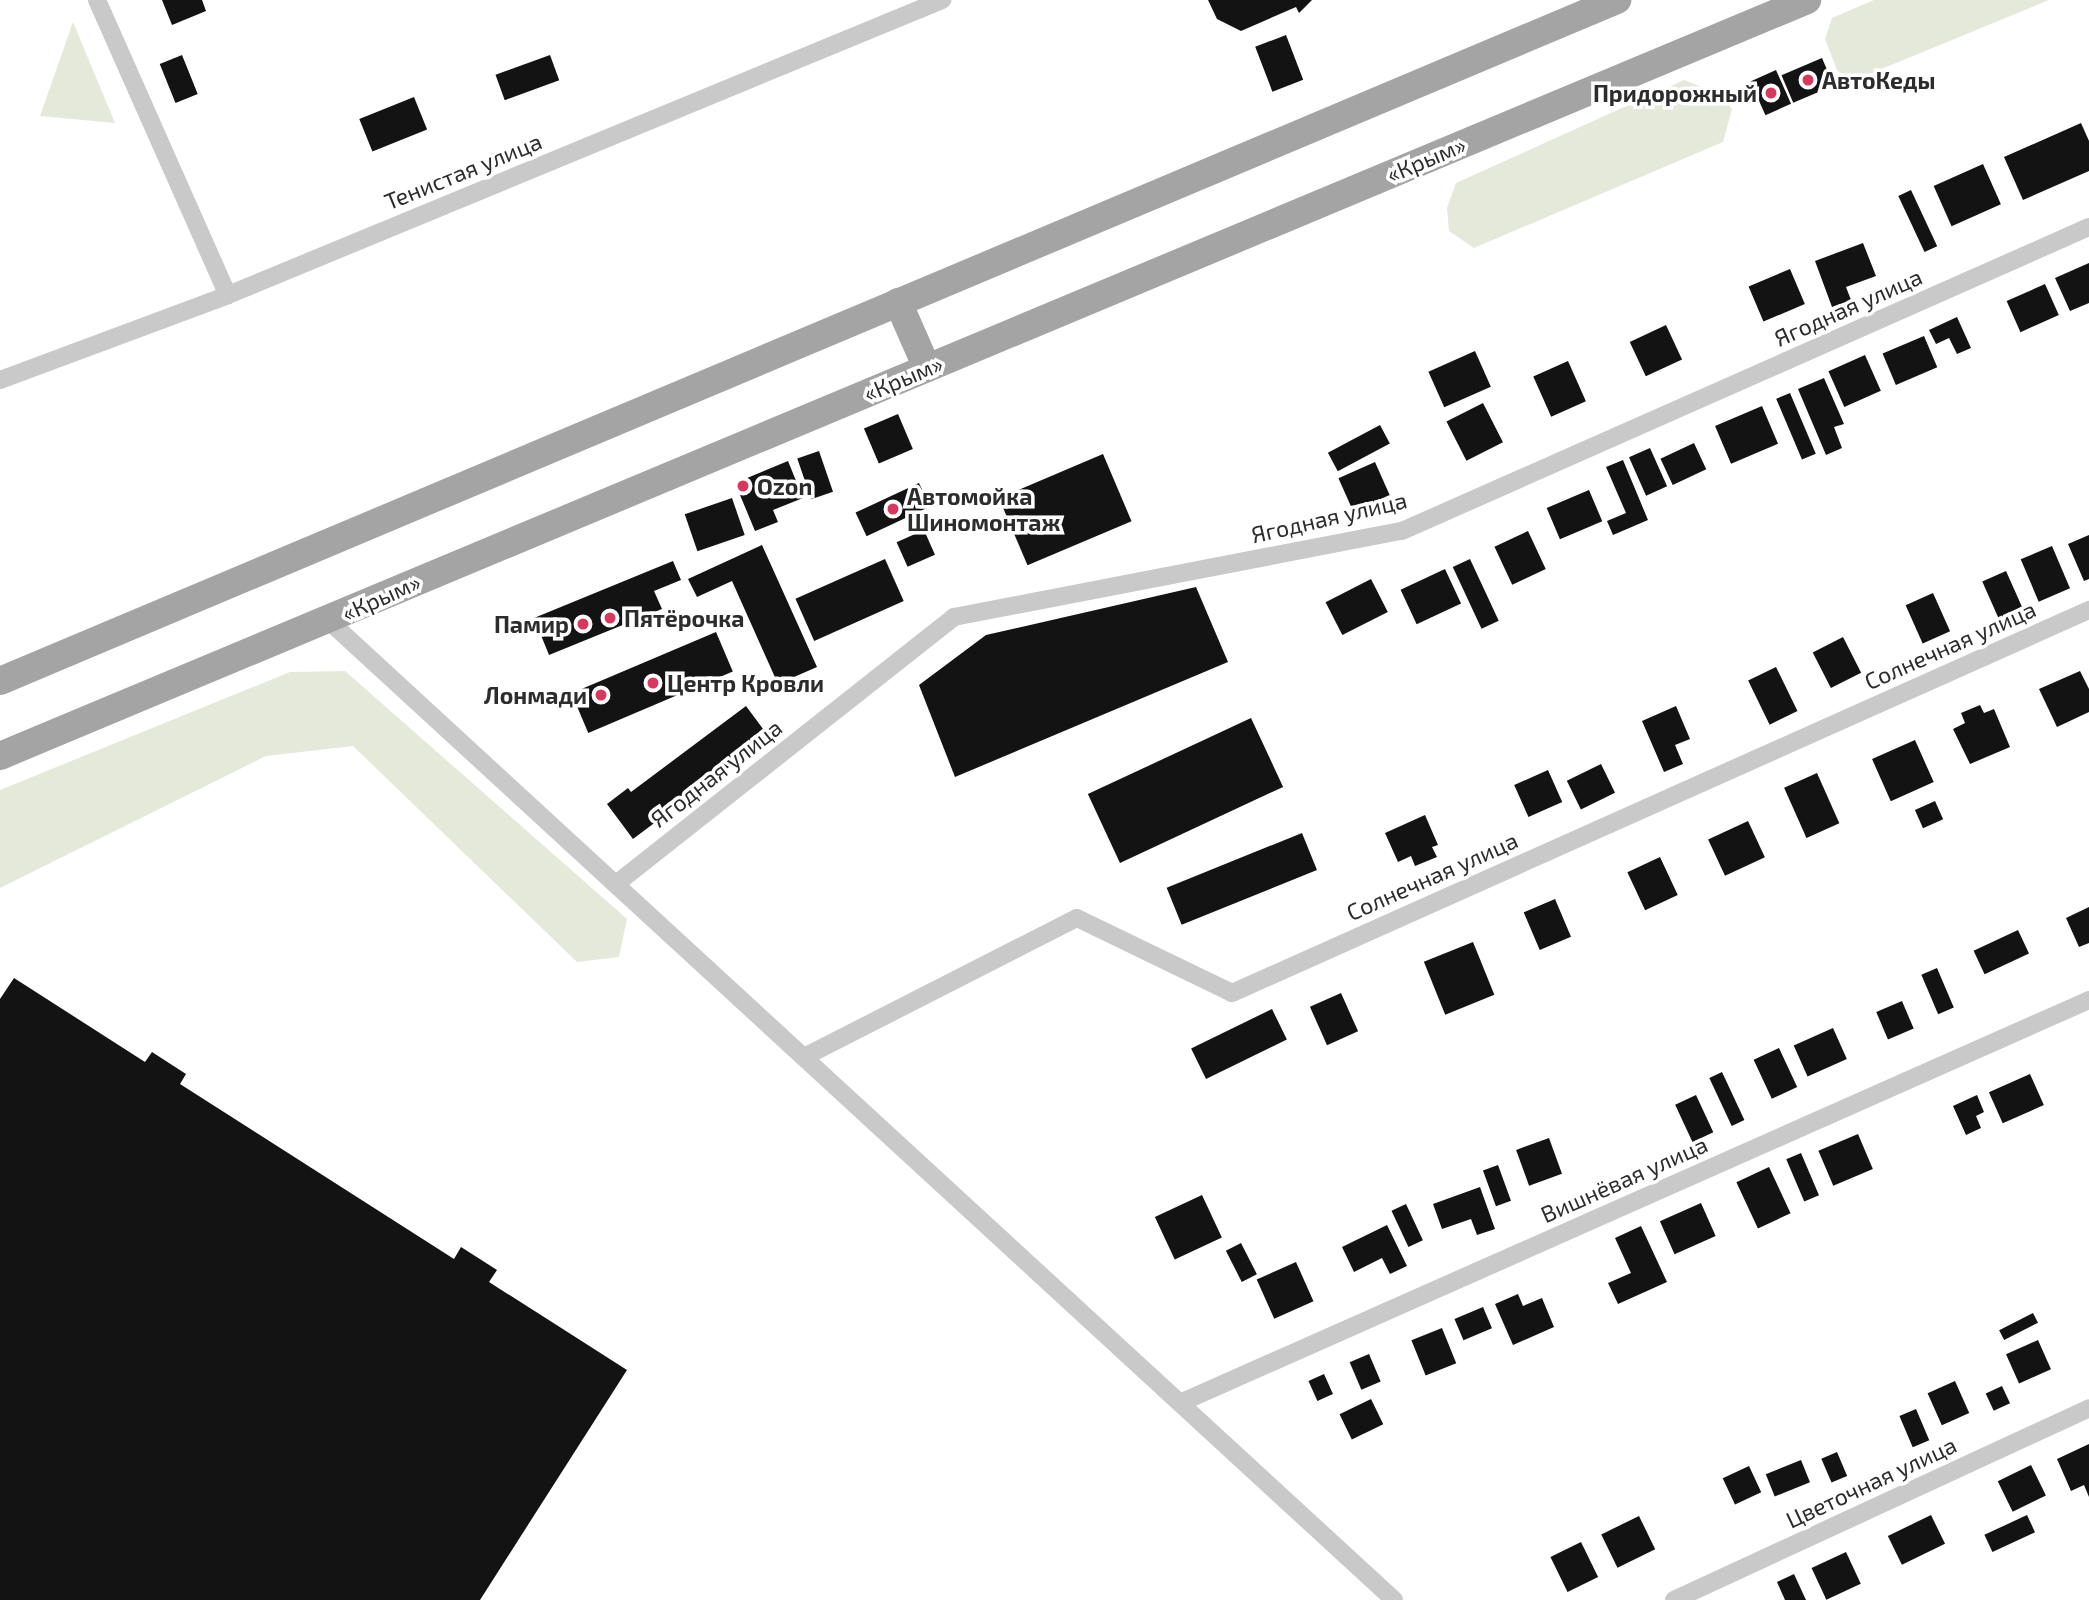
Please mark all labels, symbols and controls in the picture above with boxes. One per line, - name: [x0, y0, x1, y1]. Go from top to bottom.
- place label: АвтоКеды: [1822, 66, 1935, 94]
- marker: АвтоКеды: [1800, 72, 1816, 88]
- place label: Придорожный: [1593, 79, 1757, 107]
- marker: Придорожный: [1763, 85, 1779, 101]
- street label: Тенистая улица: [380, 127, 546, 215]
- street label: «Крым»: [1382, 130, 1470, 188]
- street label: Ягодная улица: [1770, 262, 1926, 352]
- street label: «Крым»: [859, 349, 947, 407]
- place label: Ozon: [757, 472, 812, 500]
- marker: Ozon: [735, 478, 751, 494]
- place label: Автомойка Шиномонтаж: [907, 482, 1060, 536]
- street label: Ягодная улица: [1249, 486, 1409, 548]
- marker: Автомойка Шиномонтаж: [885, 501, 901, 517]
- street label: «Крым»: [337, 567, 425, 627]
- street label: Солнечная улица: [1860, 595, 2040, 695]
- place label: Пятёрочка: [624, 604, 744, 632]
- place label: Памир: [494, 610, 569, 638]
- marker: Пятёрочка: [602, 610, 618, 626]
- marker: Памир: [575, 616, 591, 632]
- place label: Центр Кровли: [667, 669, 824, 697]
- marker: Центр Кровли: [645, 675, 661, 691]
- place label: Лонмади: [484, 681, 587, 709]
- marker: Лонмади: [593, 687, 609, 703]
- street label: Ягодная улица: [645, 713, 787, 833]
- street label: Солнечная улица: [1342, 826, 1522, 926]
- street label: Вишнёвая улица: [1536, 1130, 1712, 1228]
- street label: Цветочная улица: [1781, 1430, 1961, 1534]

